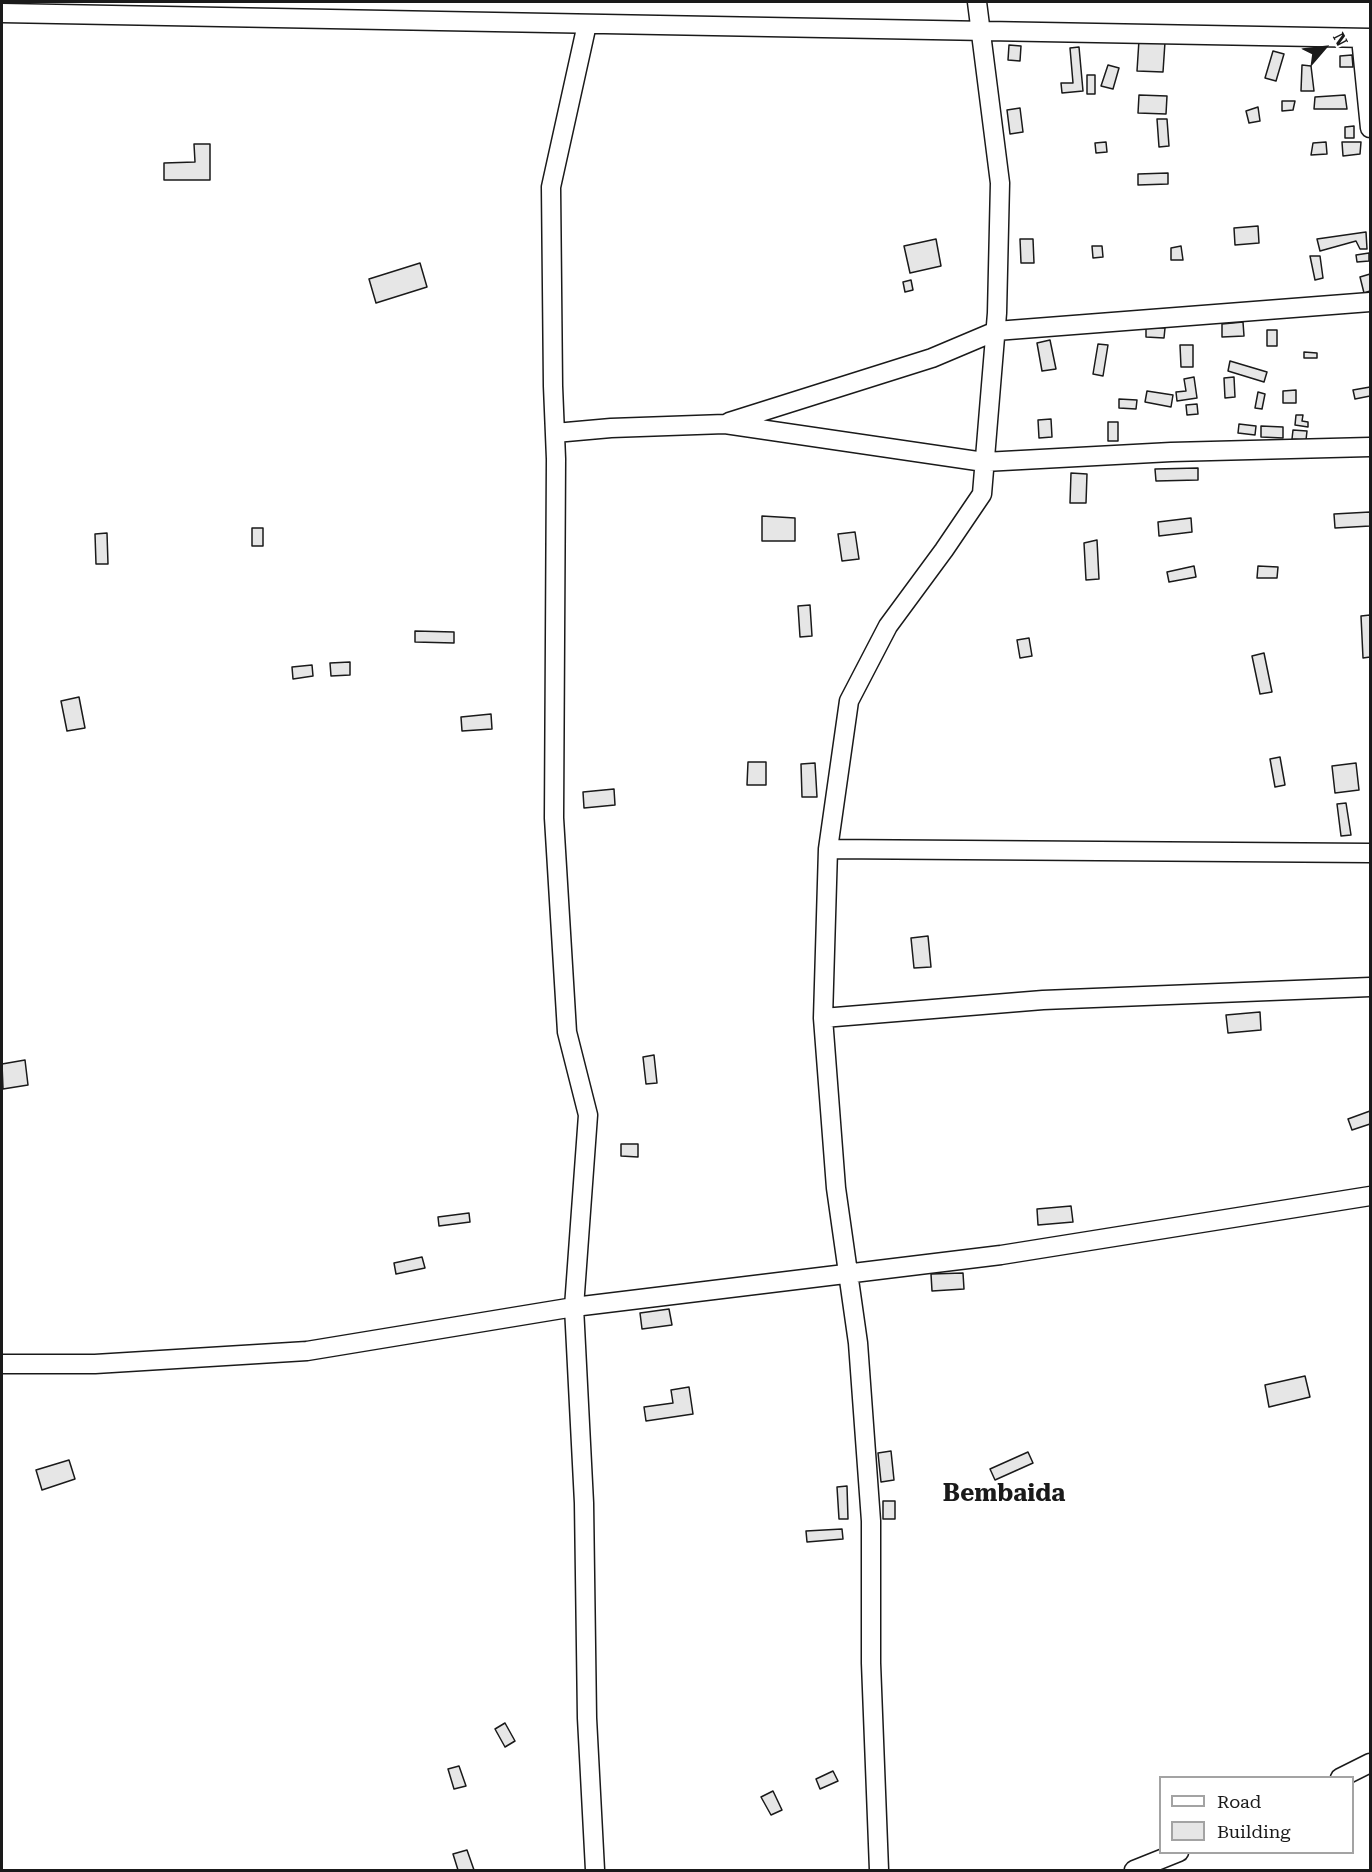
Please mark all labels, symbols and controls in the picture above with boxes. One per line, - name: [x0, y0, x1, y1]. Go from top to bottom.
- north arrow: [1294, 18, 1354, 78]
- text: N: [1329, 29, 1352, 49]
- district label: Bembaida: [943, 1480, 1065, 1508]
- legend: [1159, 1776, 1354, 1854]
- text: Road: [1217, 1791, 1261, 1812]
- text: Building: [1217, 1821, 1291, 1842]

